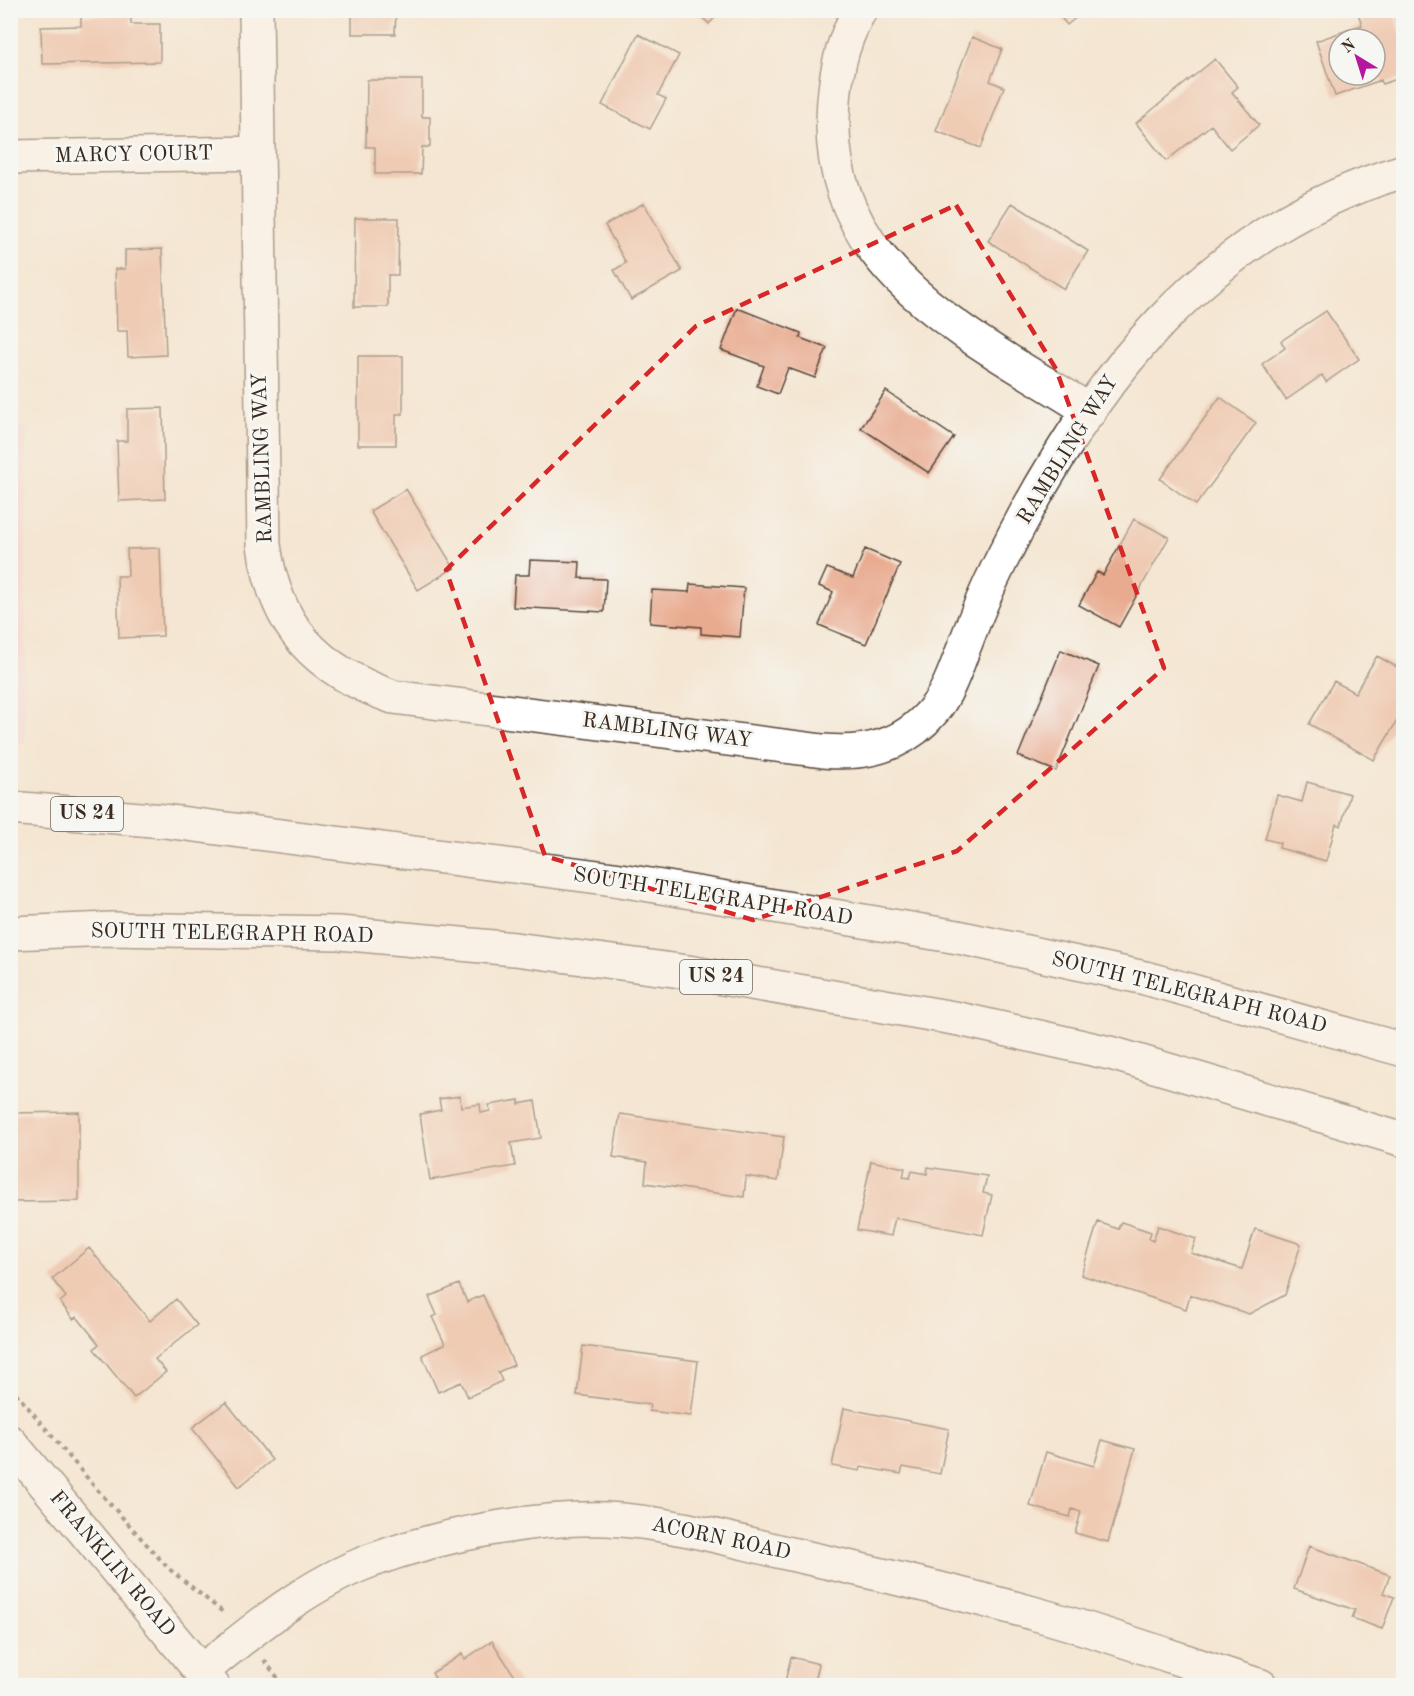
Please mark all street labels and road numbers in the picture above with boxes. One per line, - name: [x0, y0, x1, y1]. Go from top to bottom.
- street label: MARCY COURT: [55, 143, 213, 167]
- street label: RAMBLING WAY: [250, 372, 276, 544]
- street label: RAMBLING WAY: [1014, 372, 1122, 528]
- street label: RAMBLING WAY: [581, 710, 753, 752]
- road number: US 24: [51, 797, 123, 831]
- street label: SOUTH TELEGRAPH ROAD: [572, 865, 854, 929]
- street label: SOUTH TELEGRAPH ROAD: [90, 921, 374, 947]
- street label: SOUTH TELEGRAPH ROAD: [1049, 949, 1329, 1037]
- road number: US 24: [680, 960, 752, 994]
- street label: FRANKLIN ROAD: [45, 1487, 179, 1641]
- street label: ACORN ROAD: [649, 1514, 793, 1564]

